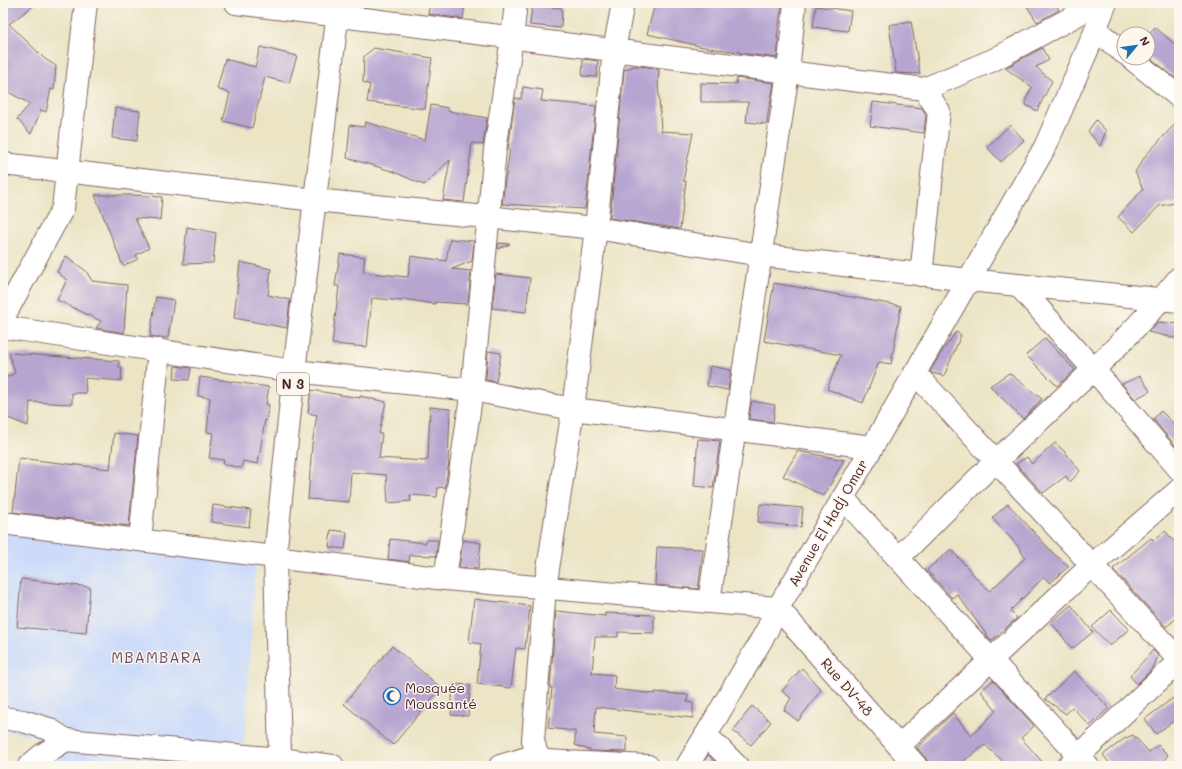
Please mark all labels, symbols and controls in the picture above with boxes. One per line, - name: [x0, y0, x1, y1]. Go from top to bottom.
- north arrow: [1116, 26, 1156, 66]
- text: N: [1137, 34, 1154, 48]
- road number: N 3: [277, 373, 309, 395]
- street label: Avenue El Hadj Omar: [783, 456, 872, 590]
- district label: MBAMBARA: [111, 647, 203, 667]
- street label: Rue DV-48: [817, 654, 878, 720]
- place label: Mosquée Moussanté: [405, 678, 477, 713]
- mosque icon: Mosquée Moussanté: [382, 686, 402, 706]

